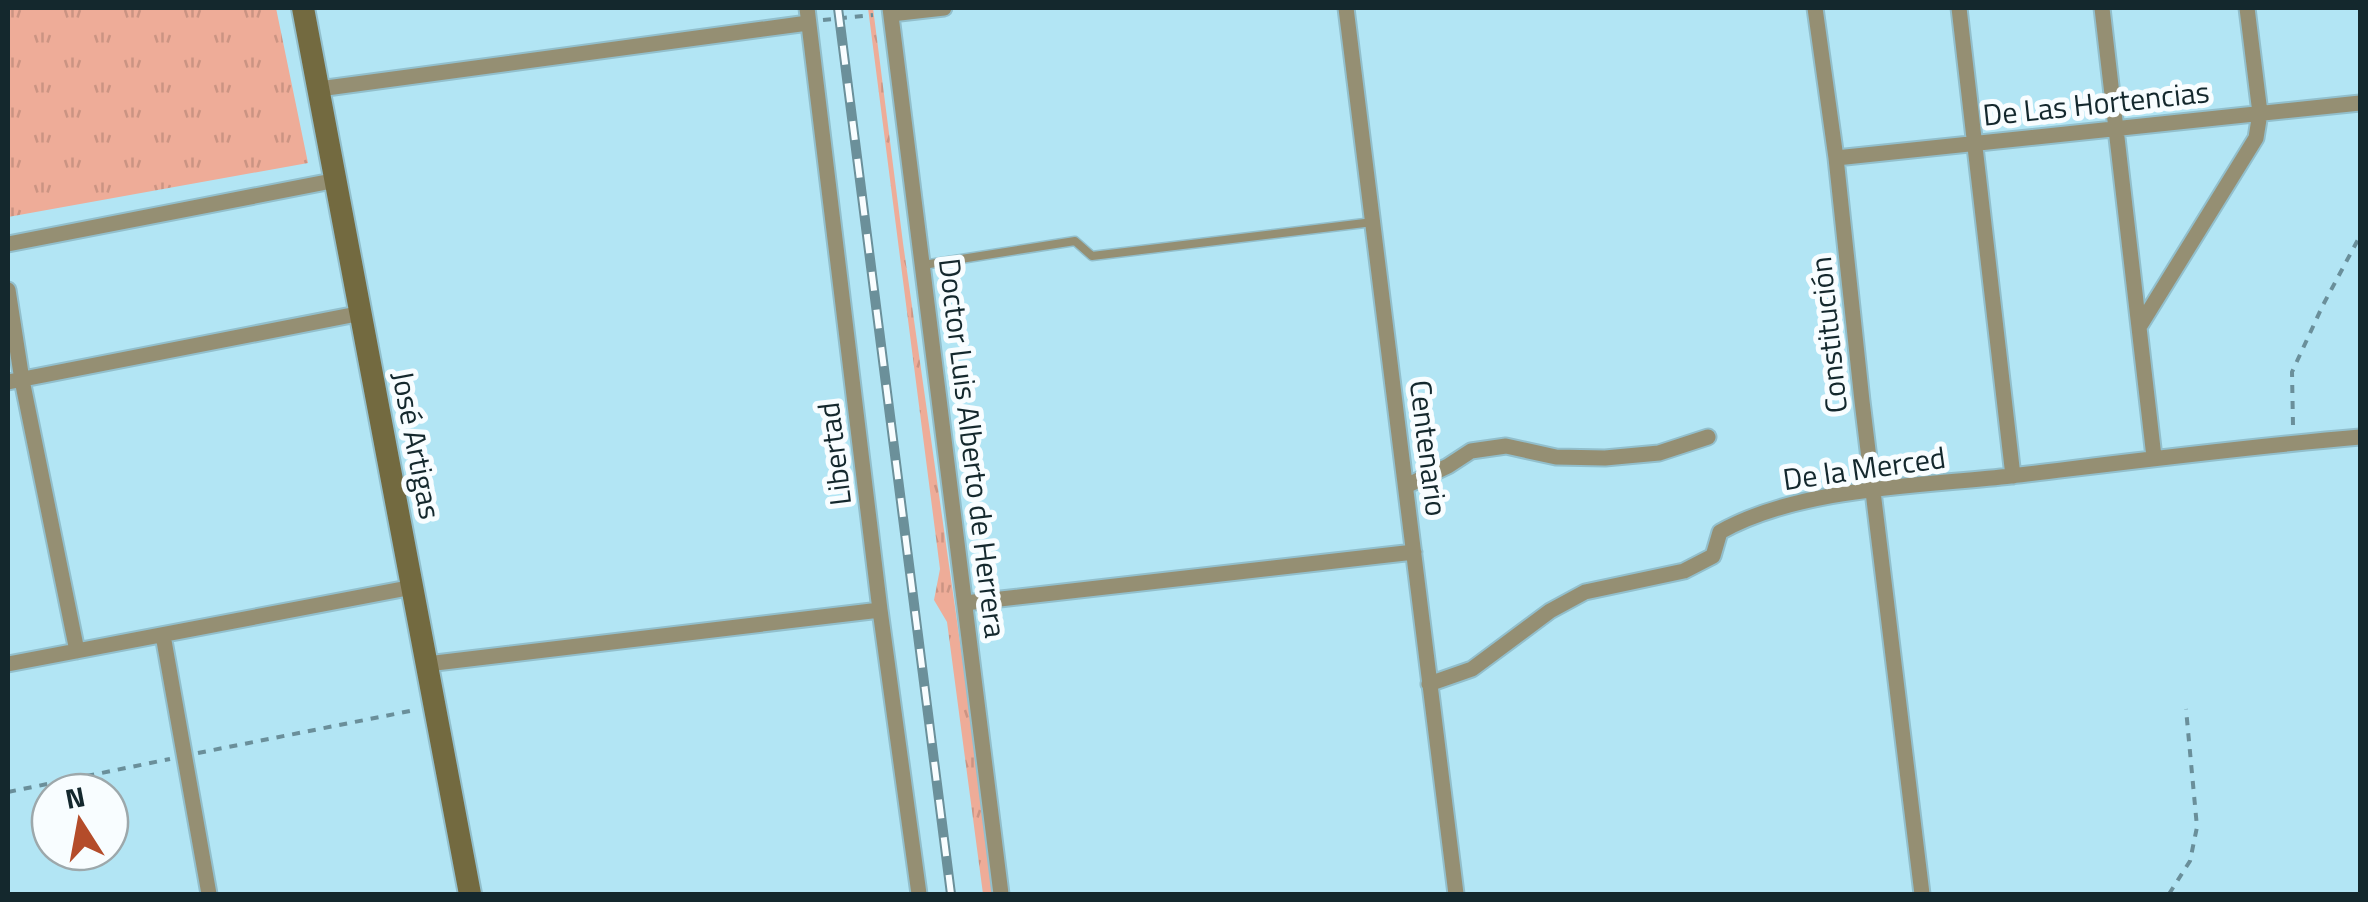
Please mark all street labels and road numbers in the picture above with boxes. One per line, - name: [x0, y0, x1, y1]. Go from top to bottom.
- street label: De Las Hortencias: [1980, 68, 2212, 138]
- street label: Constitución: [1797, 254, 1859, 416]
- street label: Doctor Luis Alberto de Herrera: [927, 256, 1019, 640]
- street label: José Artigas: [380, 367, 454, 523]
- street label: Centenario: [1398, 377, 1460, 519]
- street label: Libertad: [805, 400, 863, 508]
- street label: De la Merced: [1780, 434, 1948, 502]

